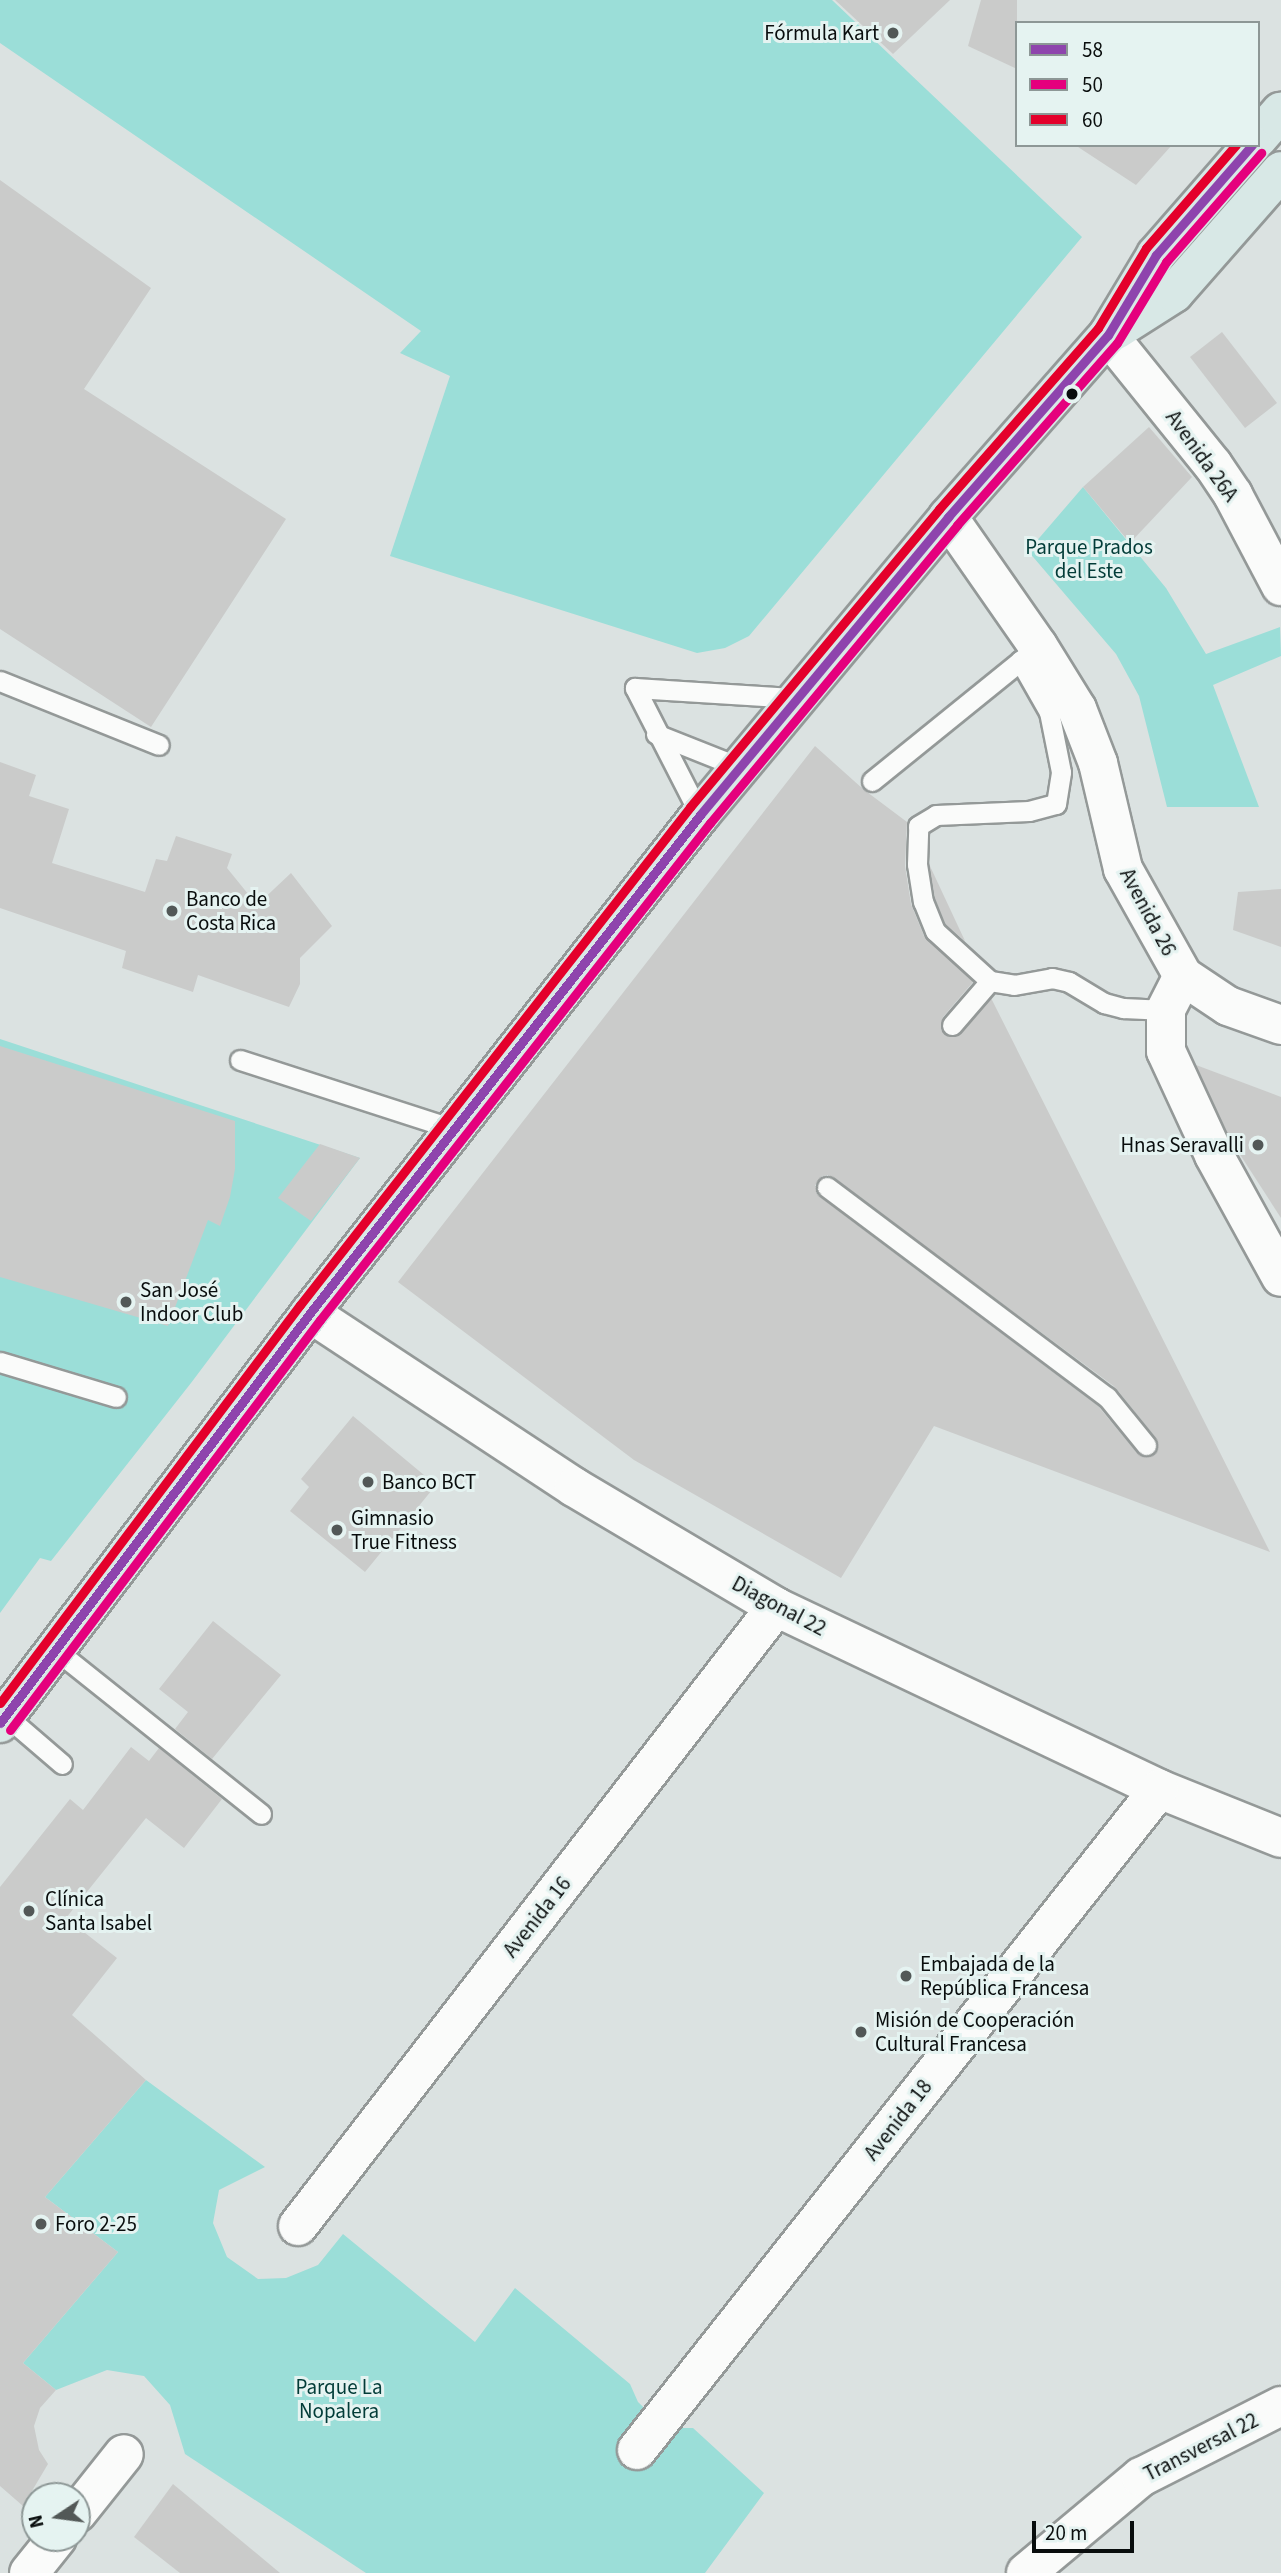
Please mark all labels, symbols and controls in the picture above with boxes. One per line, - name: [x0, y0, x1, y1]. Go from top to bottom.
- place label: Fórmula Kart: [764, 20, 879, 46]
- legend: [1015, 21, 1260, 147]
- marker: Fórmula Kart: [885, 25, 901, 41]
- text: 58: [1082, 35, 1103, 65]
- text: 50: [1082, 70, 1103, 100]
- text: 60: [1082, 105, 1103, 135]
- unlabelled marker: [1065, 387, 1079, 401]
- street label: Avenida 26A: [1160, 405, 1244, 507]
- park label: Parque Prados del Este: [1025, 534, 1153, 584]
- street label: Avenida 26: [1114, 864, 1182, 960]
- place label: Banco de Costa Rica: [186, 886, 276, 936]
- marker: Banco de Costa Rica: [164, 903, 180, 919]
- place label: Hnas Seravalli: [1120, 1132, 1244, 1158]
- marker: Hnas Seravalli: [1250, 1137, 1266, 1153]
- place label: San José Indoor Club: [140, 1277, 243, 1327]
- marker: San José Indoor Club: [118, 1294, 134, 1310]
- place label: Banco BCT: [382, 1469, 476, 1495]
- marker: Banco BCT: [360, 1474, 376, 1490]
- place label: Gimnasio True Fitness: [351, 1505, 457, 1555]
- marker: Gimnasio True Fitness: [329, 1522, 345, 1538]
- street label: Diagonal 22: [728, 1571, 830, 1641]
- street label: Avenida 16: [498, 1872, 576, 1962]
- place label: Clínica Santa Isabel: [45, 1886, 152, 1936]
- marker: Clínica Santa Isabel: [19, 1901, 39, 1921]
- place label: Embajada de la República Francesa: [920, 1951, 1089, 2001]
- marker: Embajada de la República Francesa: [898, 1968, 914, 1984]
- place label: Misión de Cooperación Cultural Francesa: [875, 2007, 1075, 2057]
- marker: Misión de Cooperación Cultural Francesa: [853, 2024, 869, 2040]
- street label: Avenida 18: [859, 2075, 937, 2165]
- place label: Foro 2-25: [55, 2211, 137, 2237]
- marker: Foro 2-25: [33, 2216, 49, 2232]
- park label: Parque La Nopalera: [295, 2374, 383, 2424]
- street label: Transversal 22: [1140, 2407, 1262, 2487]
- north arrow: [21, 2482, 91, 2552]
- scale bar: [1036, 2506, 1138, 2550]
- text: N: [22, 2512, 52, 2531]
- text: 20 m: [1045, 2518, 1087, 2548]

